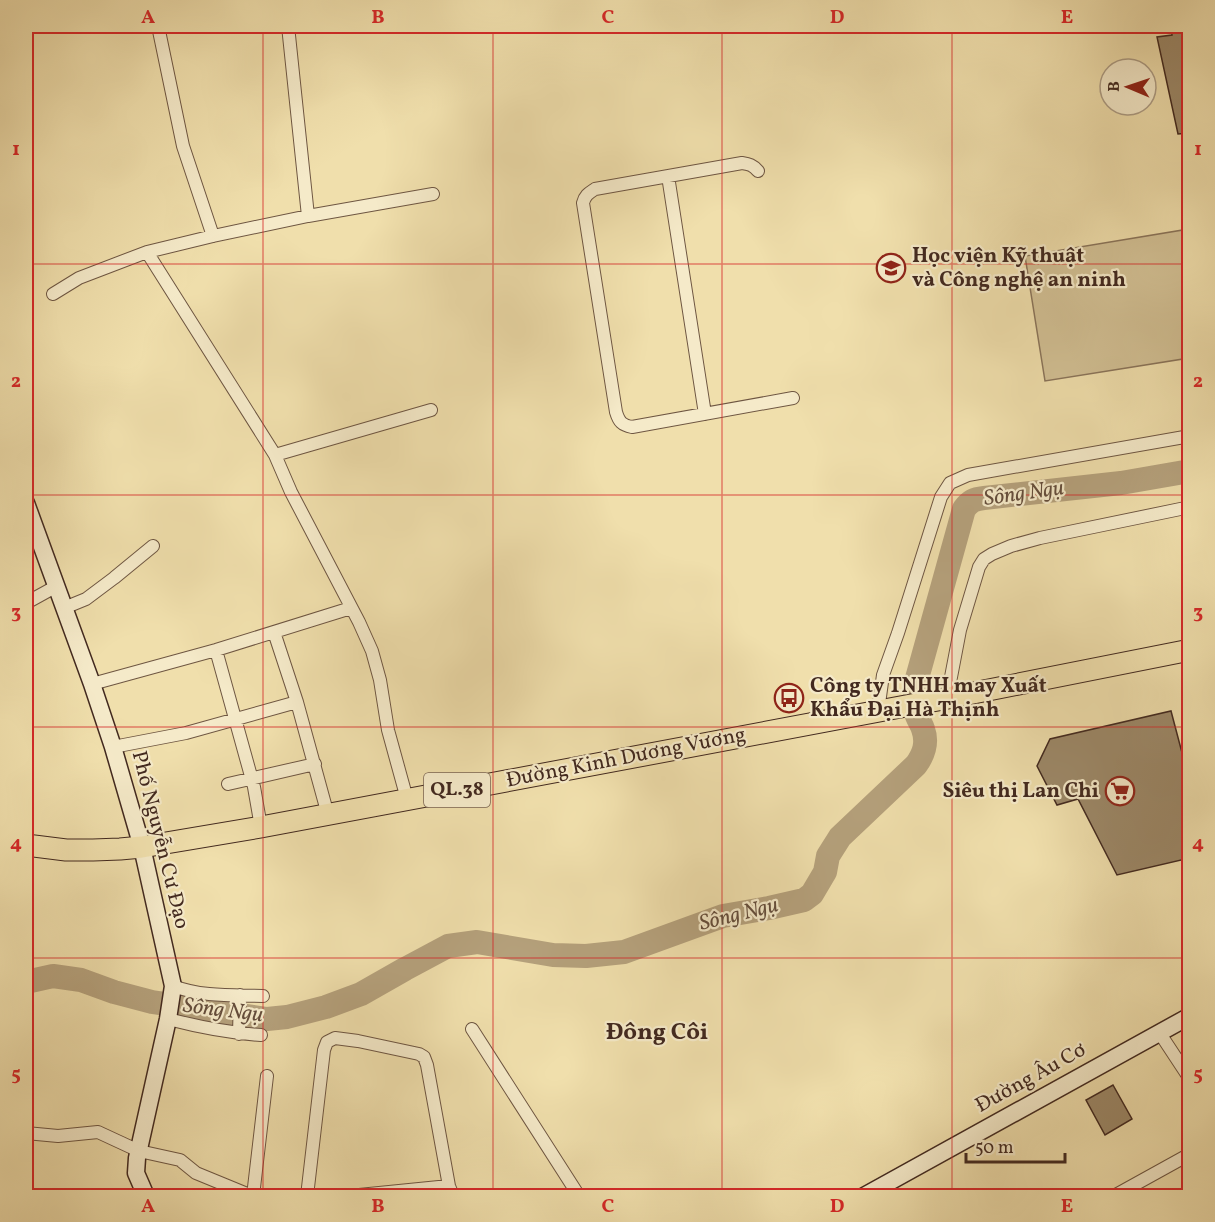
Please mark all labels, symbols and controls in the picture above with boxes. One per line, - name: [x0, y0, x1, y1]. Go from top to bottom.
- text: A: [141, 4, 155, 32]
- text: B: [371, 4, 385, 32]
- text: C: [602, 4, 615, 32]
- text: D: [830, 4, 844, 32]
- text: E: [1061, 4, 1073, 32]
- north arrow: [1098, 57, 1158, 117]
- text: B: [1104, 81, 1126, 92]
- text: 1: [12, 136, 20, 164]
- text: 1: [1194, 136, 1202, 164]
- place label: Học viện Kỹ thuật và Công nghệ an ninh: [912, 242, 1126, 295]
- school or university icon: Học viện Kỹ thuật và Công nghệ an ninh: [875, 252, 907, 284]
- text: 2: [11, 368, 21, 396]
- text: 2: [1193, 368, 1203, 396]
- water label: Sông Ngụ: [982, 473, 1066, 515]
- text: 3: [11, 599, 21, 627]
- text: 3: [1193, 599, 1203, 627]
- place label: Công ty TNHH may Xuất Khẩu Đại Hà Thịnh: [810, 672, 1047, 725]
- bus stop icon: Công ty TNHH may Xuất Khẩu Đại Hà Thịnh: [773, 682, 805, 714]
- street label: Đường Kinh Dương Vương: [504, 721, 748, 795]
- street label: Phố Nguyễn Cư Đạo: [124, 748, 196, 932]
- road number: QL.38: [424, 773, 490, 807]
- supermarket icon: Siêu thị Lan Chi: [1104, 775, 1136, 807]
- place label: Siêu thị Lan Chi: [943, 777, 1099, 806]
- text: 4: [10, 830, 22, 858]
- text: 4: [1192, 830, 1204, 858]
- water label: Sông Ngụ: [696, 890, 782, 940]
- water label: Sông Ngụ: [181, 991, 265, 1031]
- district label: Đông Côi: [606, 1016, 708, 1050]
- street label: Đường Âu Cơ: [970, 1036, 1092, 1120]
- text: 5: [11, 1061, 21, 1089]
- text: 5: [1193, 1061, 1203, 1089]
- scale bar: [966, 1126, 1065, 1164]
- text: 50 m: [975, 1136, 1014, 1161]
- text: A: [141, 1193, 155, 1221]
- text: B: [371, 1193, 385, 1221]
- text: C: [602, 1193, 615, 1221]
- text: D: [830, 1193, 844, 1221]
- text: E: [1061, 1193, 1073, 1221]

